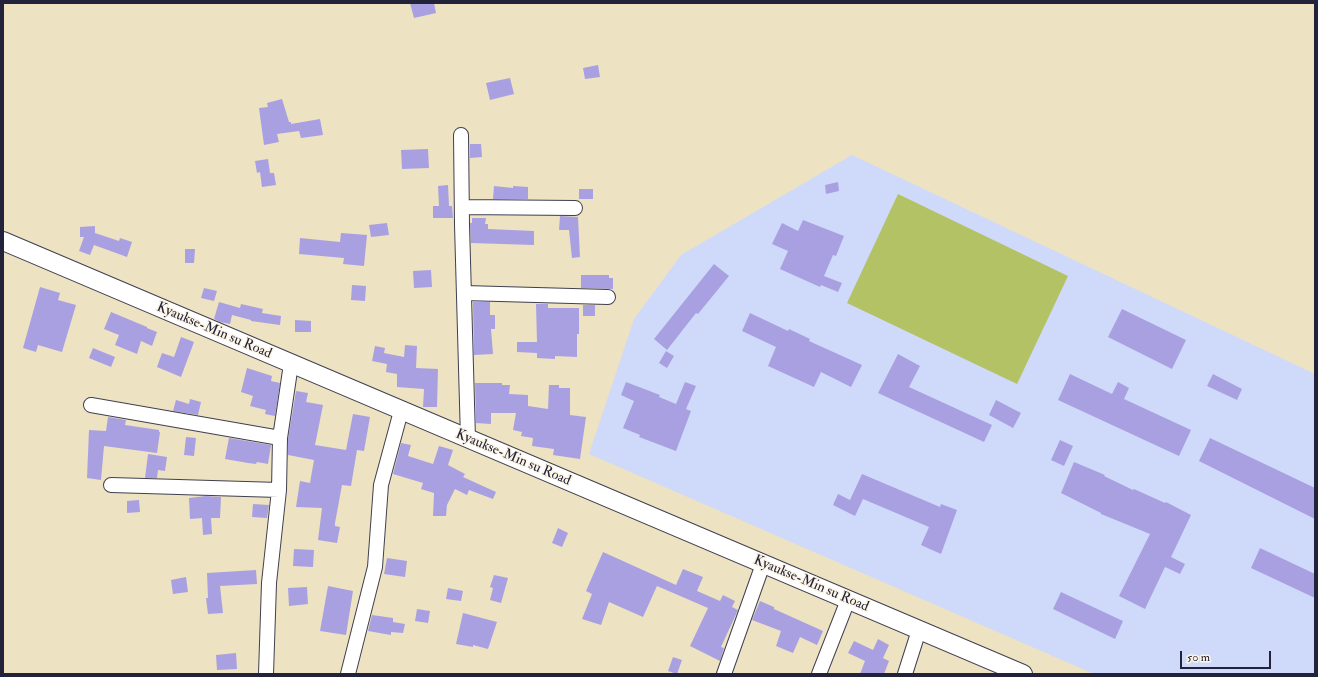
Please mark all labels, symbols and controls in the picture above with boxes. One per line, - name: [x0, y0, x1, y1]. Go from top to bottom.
- street label: Kyaukse-Min su Road: [154, 299, 274, 363]
- street label: Kyaukse-Min su Road: [453, 426, 573, 490]
- street label: Kyaukse-Min su Road: [751, 552, 871, 616]
- scale bar: [1182, 643, 1273, 669]
- text: 50 m: [1187, 650, 1210, 665]

